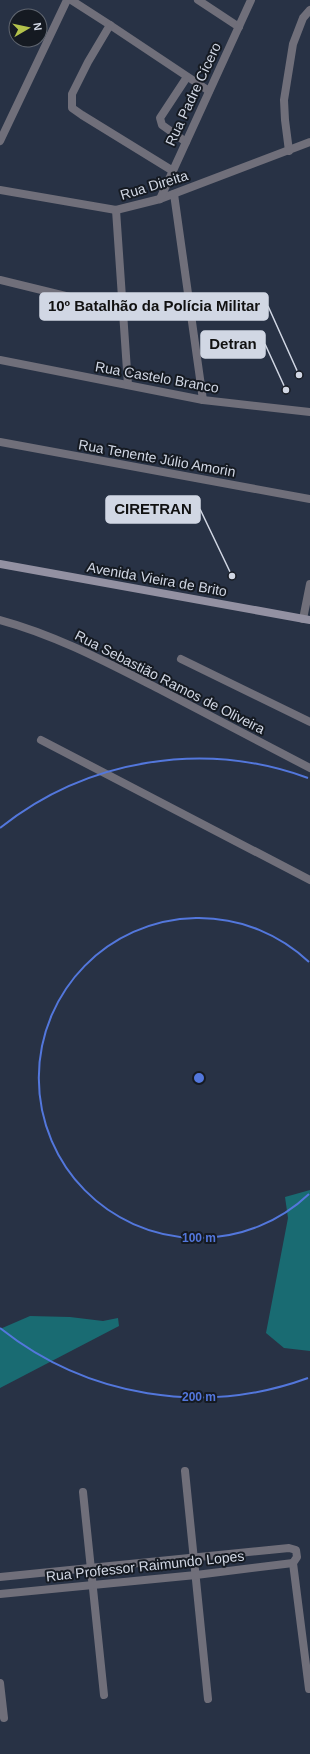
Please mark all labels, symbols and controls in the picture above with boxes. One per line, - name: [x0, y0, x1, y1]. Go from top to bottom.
- north arrow: [8, 8, 48, 48]
- text: N: [31, 22, 44, 31]
- street label: Rua Padre Cícero: [162, 40, 224, 148]
- street label: Rua Direita: [118, 167, 190, 203]
- callout: 10º Batalhão da Polícia Militar: [40, 293, 268, 320]
- text: 10º Batalhão da Polícia Militar: [48, 297, 260, 314]
- callout: Detran: [201, 331, 265, 358]
- text: Detran: [209, 335, 257, 352]
- street label: Rua Castelo Branco: [94, 358, 220, 396]
- street label: Rua Tenente Júlio Amorin: [77, 436, 237, 480]
- callout: CIRETRAN: [106, 496, 200, 523]
- text: CIRETRAN: [114, 500, 192, 517]
- street label: Avenida Vieira de Brito: [86, 559, 228, 599]
- street label: Rua Sebastião Ramos de Oliveira: [72, 627, 268, 737]
- centre of rings: [192, 1071, 206, 1085]
- text: 100 m: [182, 1231, 216, 1245]
- text: 200 m: [182, 1390, 216, 1404]
- street label: Rua Professor Raimundo Lopes: [45, 1548, 245, 1584]

